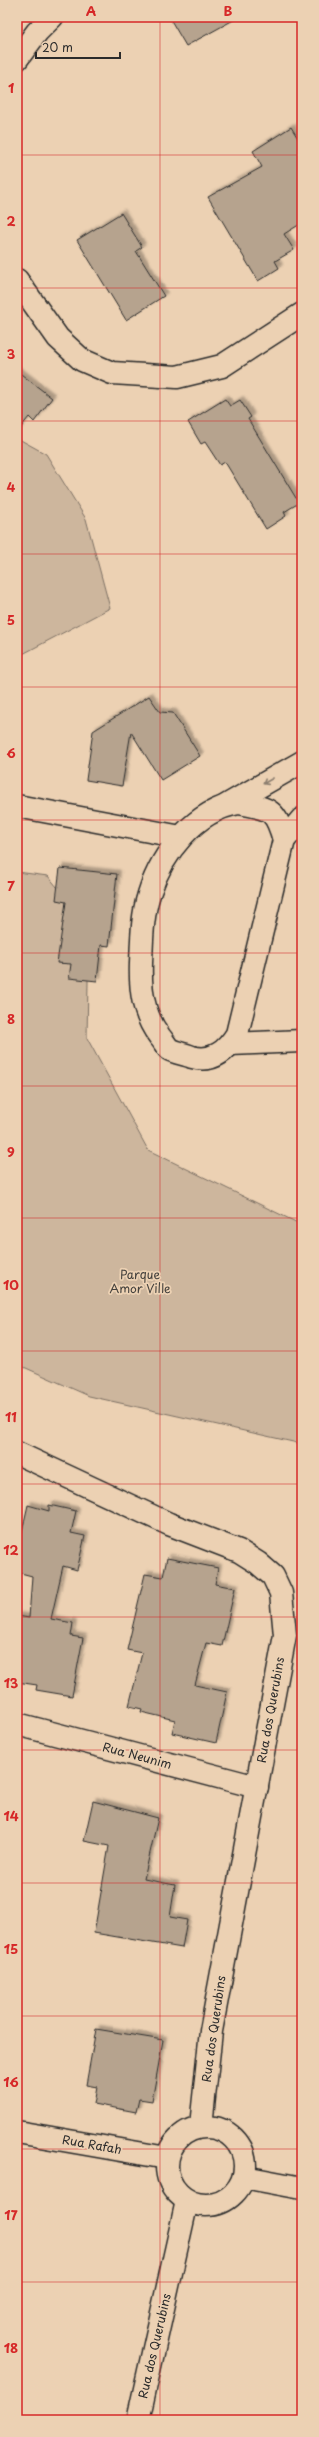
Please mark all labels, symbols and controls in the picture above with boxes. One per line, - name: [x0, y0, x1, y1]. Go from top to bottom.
- text: A: [86, 1, 96, 20]
- text: B: [224, 1, 233, 20]
- scale bar: [36, 34, 120, 60]
- text: 20 m: [42, 38, 73, 56]
- text: 1: [8, 78, 14, 97]
- text: 2: [6, 211, 16, 230]
- text: 3: [7, 344, 16, 363]
- text: 4: [7, 477, 16, 496]
- text: 5: [7, 610, 15, 629]
- text: 6: [6, 743, 16, 762]
- one-way arrow: [262, 778, 274, 786]
- text: 7: [7, 876, 15, 895]
- text: 8: [7, 1009, 15, 1028]
- text: 9: [7, 1142, 15, 1161]
- park label: Parque Amor Ville: [109, 1265, 171, 1297]
- text: 10: [3, 1275, 19, 1294]
- text: 11: [5, 1407, 17, 1426]
- text: 12: [3, 1540, 19, 1559]
- street label: Rua dos Querubins: [252, 1655, 288, 1764]
- text: 13: [4, 1673, 19, 1692]
- street label: Rua Neunim: [101, 1737, 174, 1773]
- text: 14: [3, 1806, 19, 1825]
- text: 15: [4, 1939, 18, 1958]
- street label: Rua dos Querubins: [197, 1974, 229, 2083]
- text: 16: [3, 2072, 19, 2091]
- street label: Rua Rafah: [61, 2130, 123, 2158]
- text: 17: [4, 2205, 18, 2224]
- street label: Rua dos Querubins: [133, 2291, 175, 2400]
- text: 18: [4, 2338, 18, 2357]

